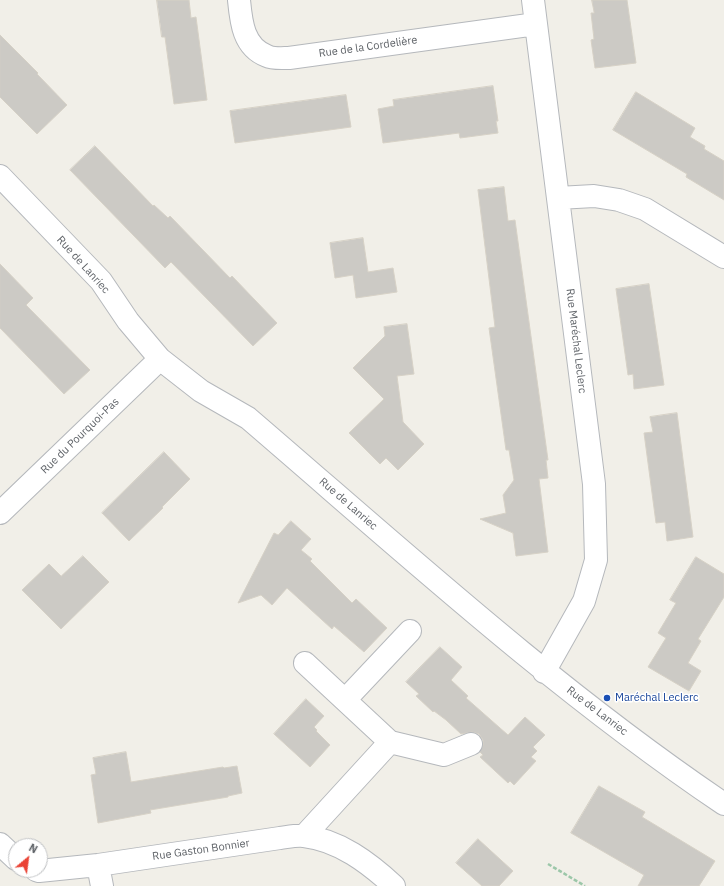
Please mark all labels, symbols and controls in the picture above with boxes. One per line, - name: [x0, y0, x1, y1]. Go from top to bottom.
- street label: Rue de la Cordelière: [318, 34, 418, 60]
- street label: Rue de Lanriec: [54, 233, 112, 297]
- street label: Rue Maréchal Leclerc: [563, 288, 589, 394]
- street label: Rue du Pourquoi-Pas: [38, 395, 122, 477]
- street label: Rue de Lanriec: [316, 475, 380, 533]
- street label: Rue de Lanriec: [564, 684, 630, 738]
- place label: Maréchal Leclerc: [615, 691, 699, 705]
- marker: Maréchal Leclerc: [602, 693, 612, 703]
- street label: Rue Gaston Bonnier: [151, 837, 251, 863]
- north arrow: [8, 838, 48, 878]
- text: N: [26, 840, 40, 856]

